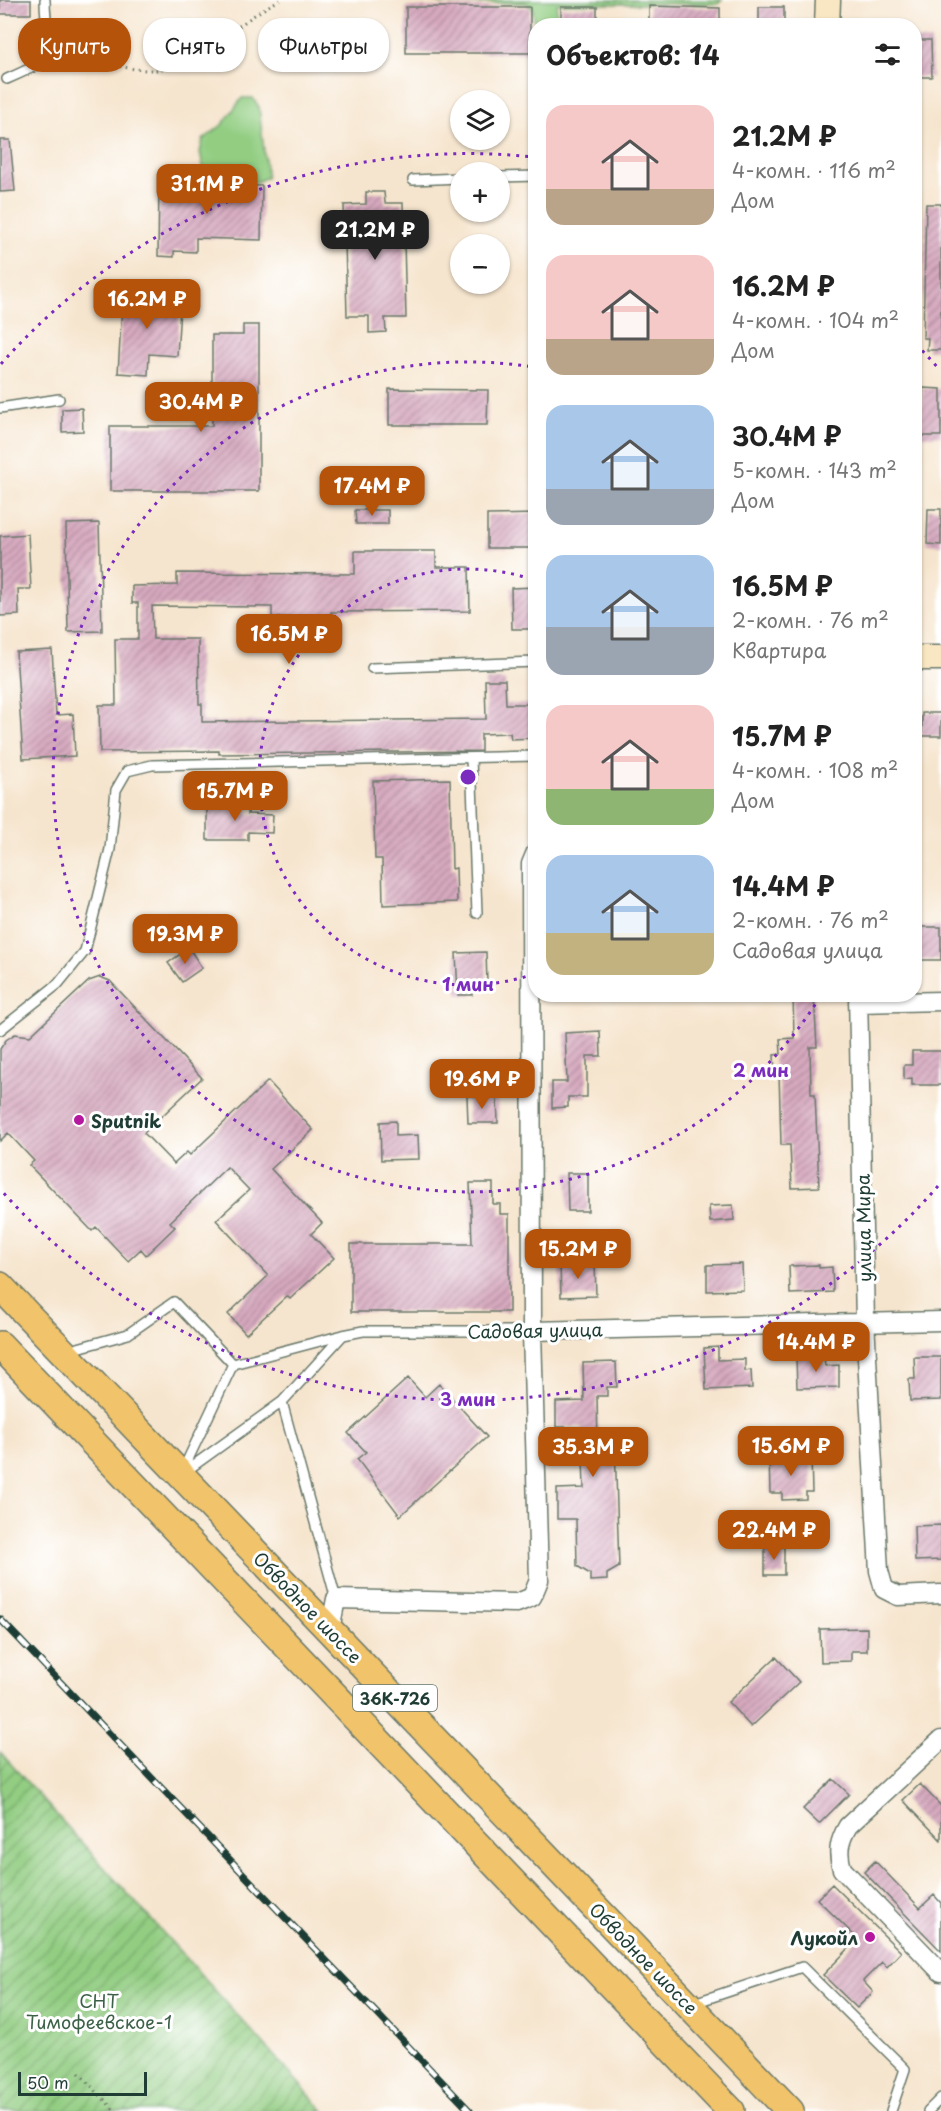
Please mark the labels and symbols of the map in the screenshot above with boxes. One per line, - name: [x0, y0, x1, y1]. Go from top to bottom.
- pin: 31.1M ₽: [152, 164, 262, 215]
- pin: 21.2M ₽: [320, 210, 430, 261]
- pin: 16.2M ₽: [92, 279, 202, 330]
- pin: 30.4M ₽: [146, 382, 256, 433]
- pin: 17.4M ₽: [317, 466, 427, 517]
- pin: 16.5M ₽: [234, 614, 344, 665]
- centre of rings: [458, 767, 478, 787]
- pin: 15.7M ₽: [180, 771, 290, 822]
- pin: 19.3M ₽: [130, 914, 240, 965]
- text: 1 мин: [442, 970, 494, 997]
- text: 2 мин: [733, 1056, 789, 1083]
- pin: 19.6M ₽: [427, 1059, 537, 1110]
- place label: Sputnik: [91, 1107, 161, 1134]
- marker: Sputnik: [72, 1113, 86, 1127]
- street label: улица Мира: [849, 1173, 877, 1282]
- pin: 15.2M ₽: [523, 1229, 633, 1280]
- street label: Садовая улица: [467, 1315, 604, 1345]
- pin: 14.4M ₽: [761, 1322, 871, 1373]
- text: 3 мин: [440, 1385, 496, 1412]
- pin: 15.6M ₽: [736, 1426, 846, 1477]
- pin: 35.3M ₽: [538, 1427, 648, 1478]
- pin: 22.4M ₽: [719, 1510, 829, 1561]
- street label: Обводное шоссе: [248, 1545, 368, 1669]
- road number: 36К-726: [353, 1685, 437, 1711]
- street label: Обводное шоссе: [584, 1896, 704, 2020]
- place label: Лукойл: [791, 1924, 858, 1951]
- marker: Лукойл: [863, 1930, 877, 1944]
- park label: СНТ Тимофеевское-1: [26, 1987, 172, 2035]
- scale bar: [18, 2069, 147, 2096]

